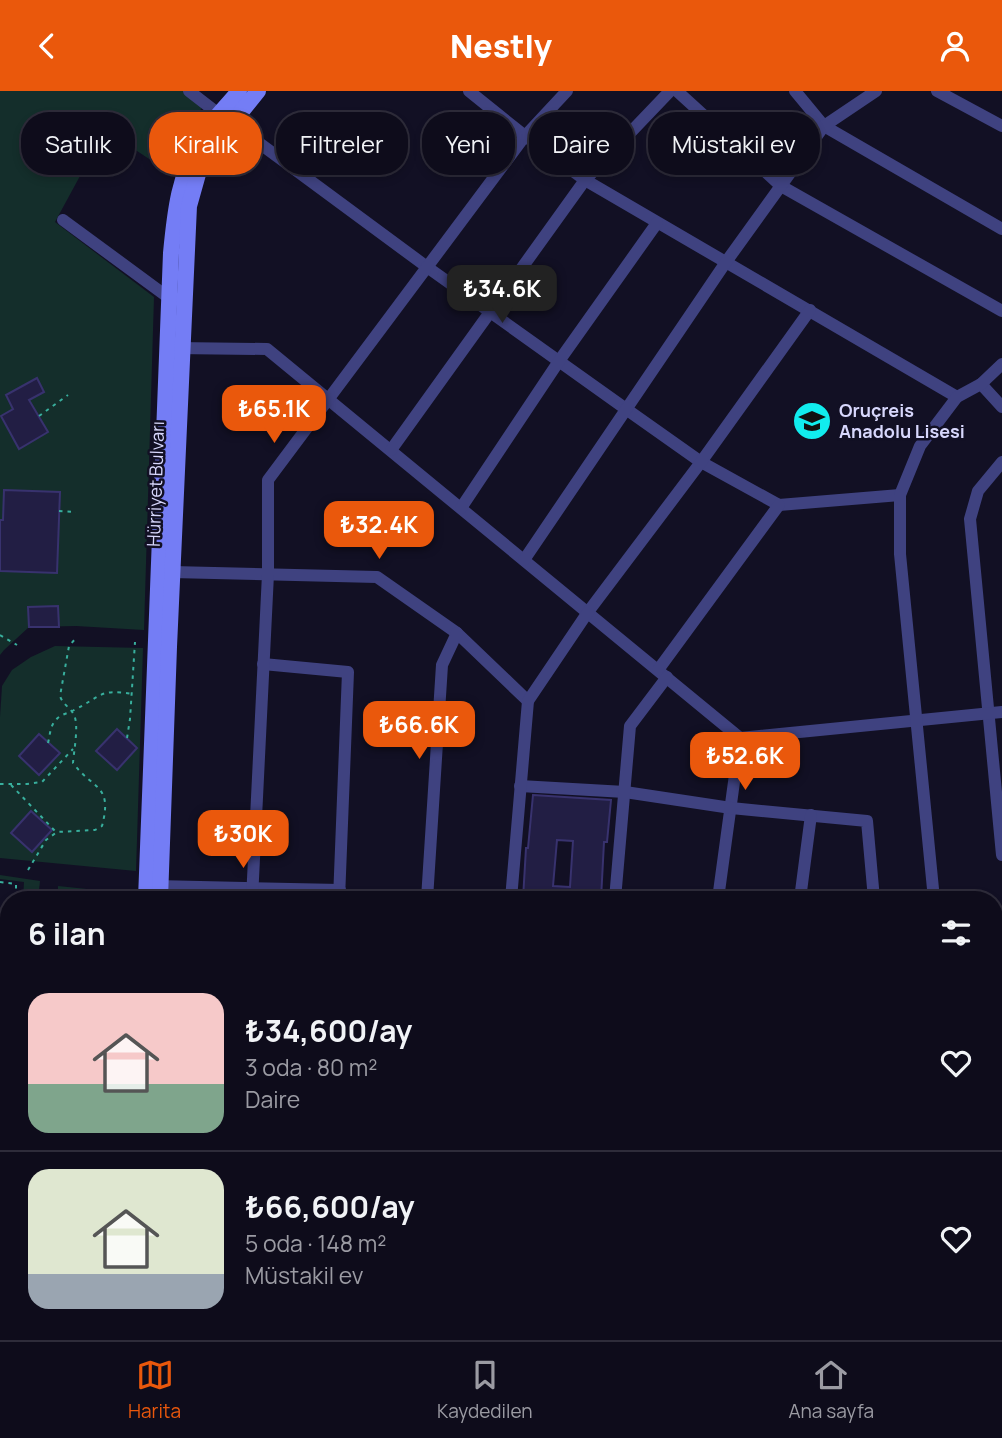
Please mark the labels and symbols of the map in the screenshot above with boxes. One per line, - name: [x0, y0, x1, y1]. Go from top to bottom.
- pin: ₺34.6K: [445, 265, 559, 325]
- pin: ₺65.1K: [217, 385, 331, 445]
- place label: Oruçreis Anadolu Lisesi: [839, 398, 965, 443]
- school or university icon: Oruçreis Anadolu Lisesi: [791, 400, 833, 442]
- street label: Hürriyet Bulvarı: [141, 421, 169, 547]
- pin: ₺32.4K: [322, 501, 436, 561]
- pin: ₺66.6K: [362, 701, 476, 761]
- pin: ₺52.6K: [688, 733, 802, 792]
- pin: ₺30K: [202, 811, 284, 870]

